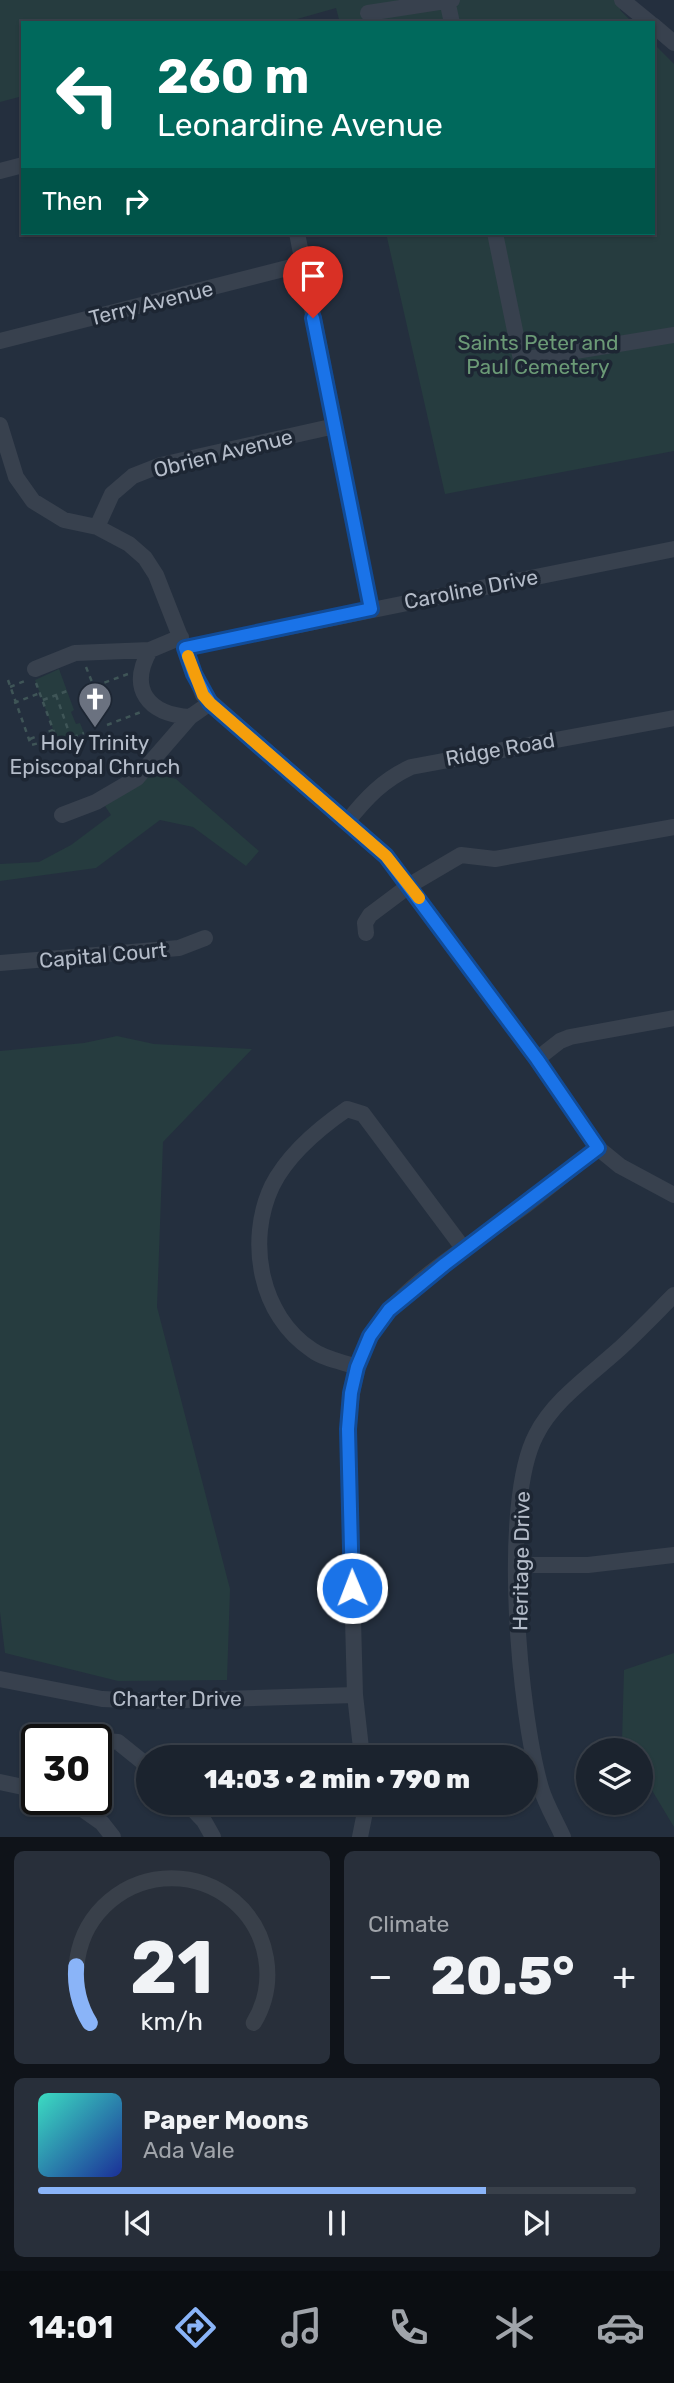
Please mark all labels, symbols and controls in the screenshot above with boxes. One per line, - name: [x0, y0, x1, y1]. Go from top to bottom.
- text: 260 m: [157, 47, 309, 105]
- icon: left: [42, 49, 133, 140]
- text: Leonardine Avenue: [157, 106, 443, 144]
- icon: right: [117, 182, 155, 220]
- text: Then: [42, 186, 103, 217]
- pin: [283, 246, 343, 318]
- icon: arrive: [294, 257, 332, 295]
- street label: Terry Avenue: [86, 276, 216, 330]
- park label: Saints Peter and Paul Cemetery: [458, 330, 618, 379]
- street label: Obrien Avenue: [151, 424, 295, 482]
- street label: Caroline Drive: [402, 564, 540, 614]
- church icon: Holy Trinity Episcopal Chruch: [76, 680, 114, 729]
- street label: Ridge Road: [443, 727, 557, 771]
- place label: Holy Trinity Episcopal Chruch: [10, 730, 180, 779]
- street label: Capital Court: [38, 937, 168, 973]
- street label: Heritage Drive: [507, 1491, 535, 1631]
- position arrow: [315, 1551, 389, 1625]
- street label: Charter Drive: [112, 1686, 242, 1711]
- speed limit sign: 30: [21, 1724, 112, 1815]
- map controls: [576, 1738, 653, 1815]
- button: layers: [576, 1738, 653, 1815]
- text: 14:03 · 2 min · 790 m: [204, 1764, 470, 1795]
- text: Climate: [368, 1910, 449, 1938]
- text: 21: [130, 1926, 214, 2012]
- text: 20.5°: [431, 1945, 574, 2007]
- text: −: [368, 1953, 393, 1999]
- text: +: [612, 1953, 636, 1999]
- text: km/h: [141, 2007, 203, 2036]
- text: Paper Moons: [143, 2105, 309, 2136]
- text: Ada Vale: [143, 2136, 235, 2164]
- icon: previous: [119, 2204, 157, 2242]
- icon: pause: [318, 2204, 356, 2242]
- icon: next: [517, 2204, 555, 2242]
- icon: directions: [171, 2303, 220, 2352]
- icon: music: [277, 2303, 326, 2352]
- icon: phone: [384, 2303, 433, 2352]
- icon: climate: [490, 2303, 539, 2352]
- icon: car: [596, 2303, 645, 2352]
- text: 14:01: [29, 2308, 113, 2346]

